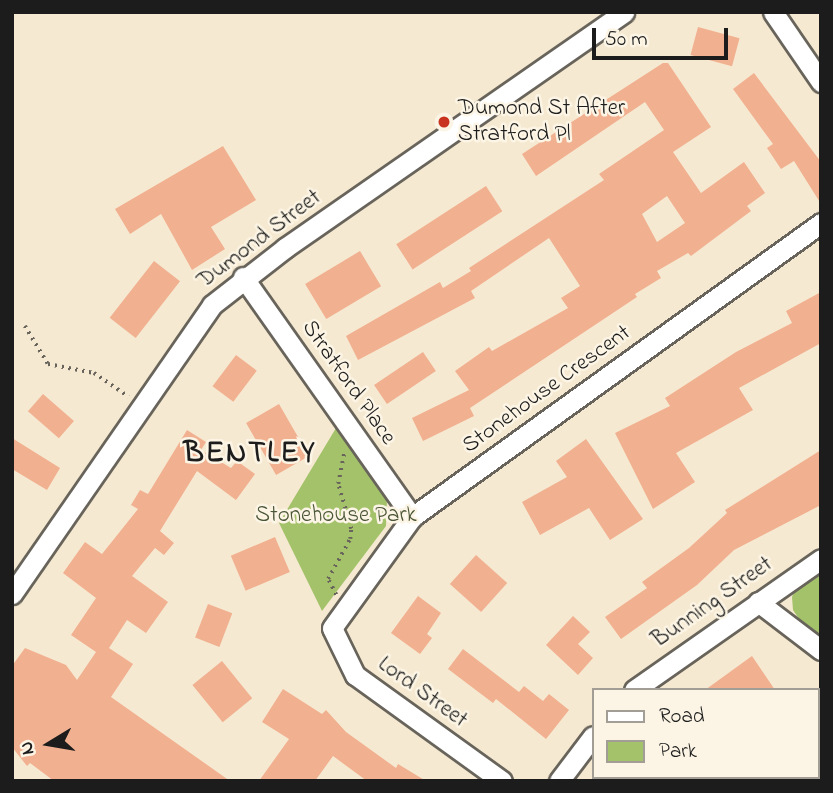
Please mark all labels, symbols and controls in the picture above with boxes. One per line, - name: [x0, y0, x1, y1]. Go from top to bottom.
- scale bar: [595, 14, 732, 58]
- text: 50 m: [605, 25, 648, 55]
- place label: Dumond St After Stratford Pl: [458, 95, 625, 149]
- marker: Dumond St After Stratford Pl: [436, 114, 452, 130]
- street label: Dumond Street: [193, 185, 327, 295]
- street label: Stratford Place: [295, 315, 401, 451]
- street label: Stonehouse Crescent: [458, 320, 636, 460]
- district label: BENTLEY: [184, 436, 316, 472]
- park label: Stonehouse Park: [255, 502, 417, 530]
- street label: Bunning Street: [647, 551, 779, 655]
- street label: Lord Street: [372, 651, 472, 735]
- legend: [592, 688, 819, 779]
- text: Road: [659, 702, 705, 732]
- north arrow: [14, 709, 84, 779]
- text: Park: [659, 737, 697, 767]
- text: N: [13, 739, 42, 757]

